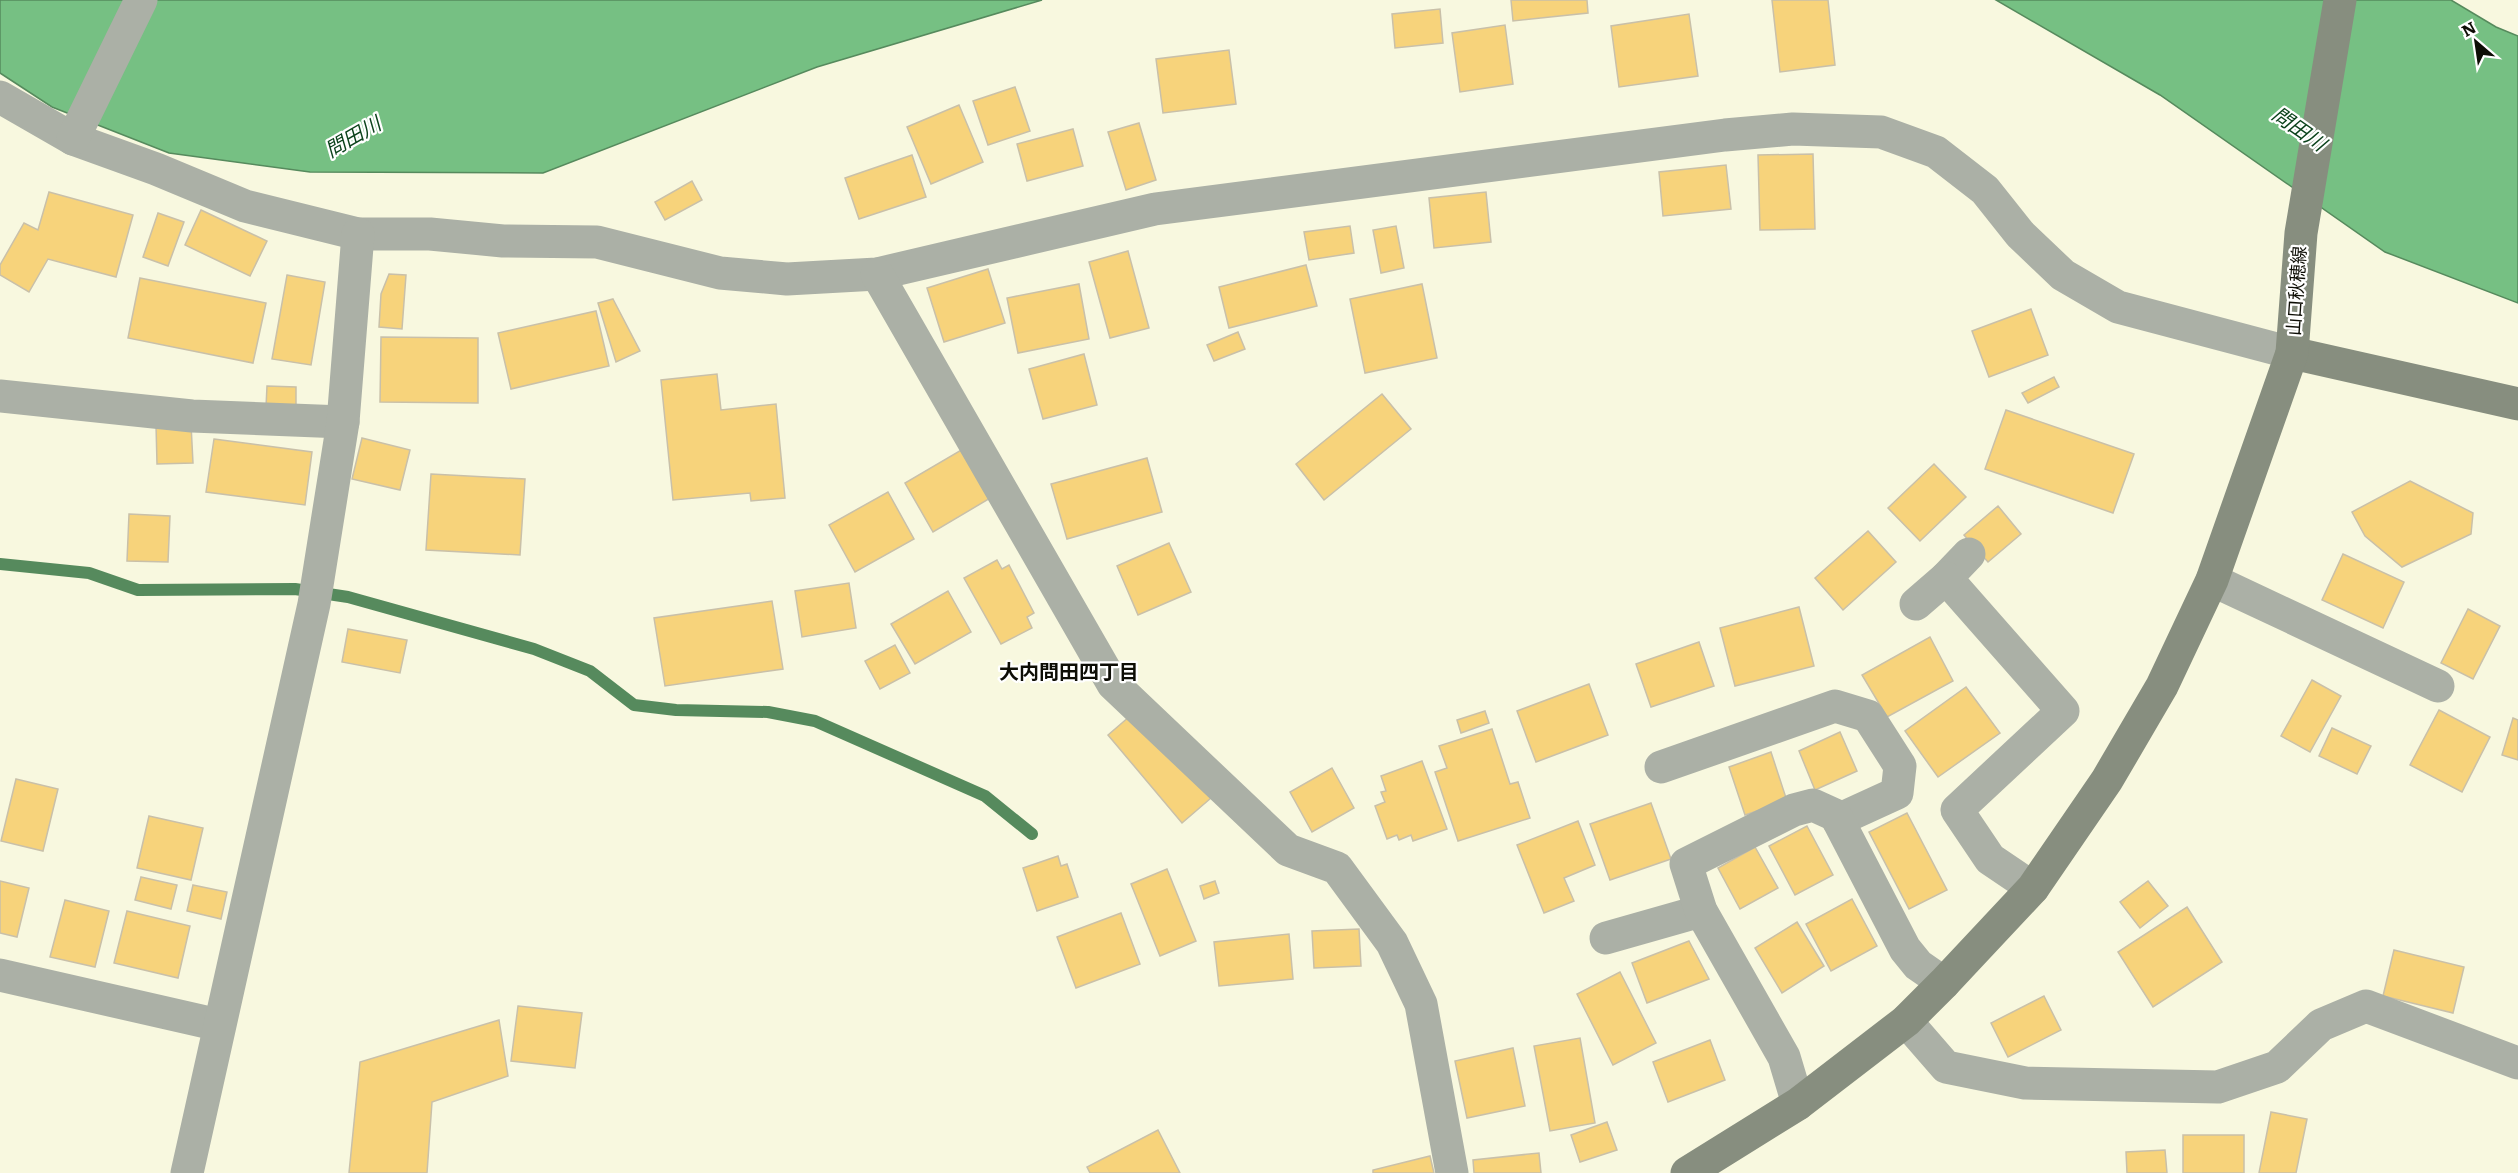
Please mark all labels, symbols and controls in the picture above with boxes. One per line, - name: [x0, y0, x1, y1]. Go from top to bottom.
- north arrow: [2446, 12, 2506, 72]
- text: N: [2457, 14, 2480, 42]
- water label: 問田川: [2267, 98, 2335, 158]
- water label: 問田川: [319, 106, 387, 163]
- street label: 山口秋穂線: [2279, 245, 2312, 337]
- district label: 大内問田四丁目: [999, 655, 1139, 685]

